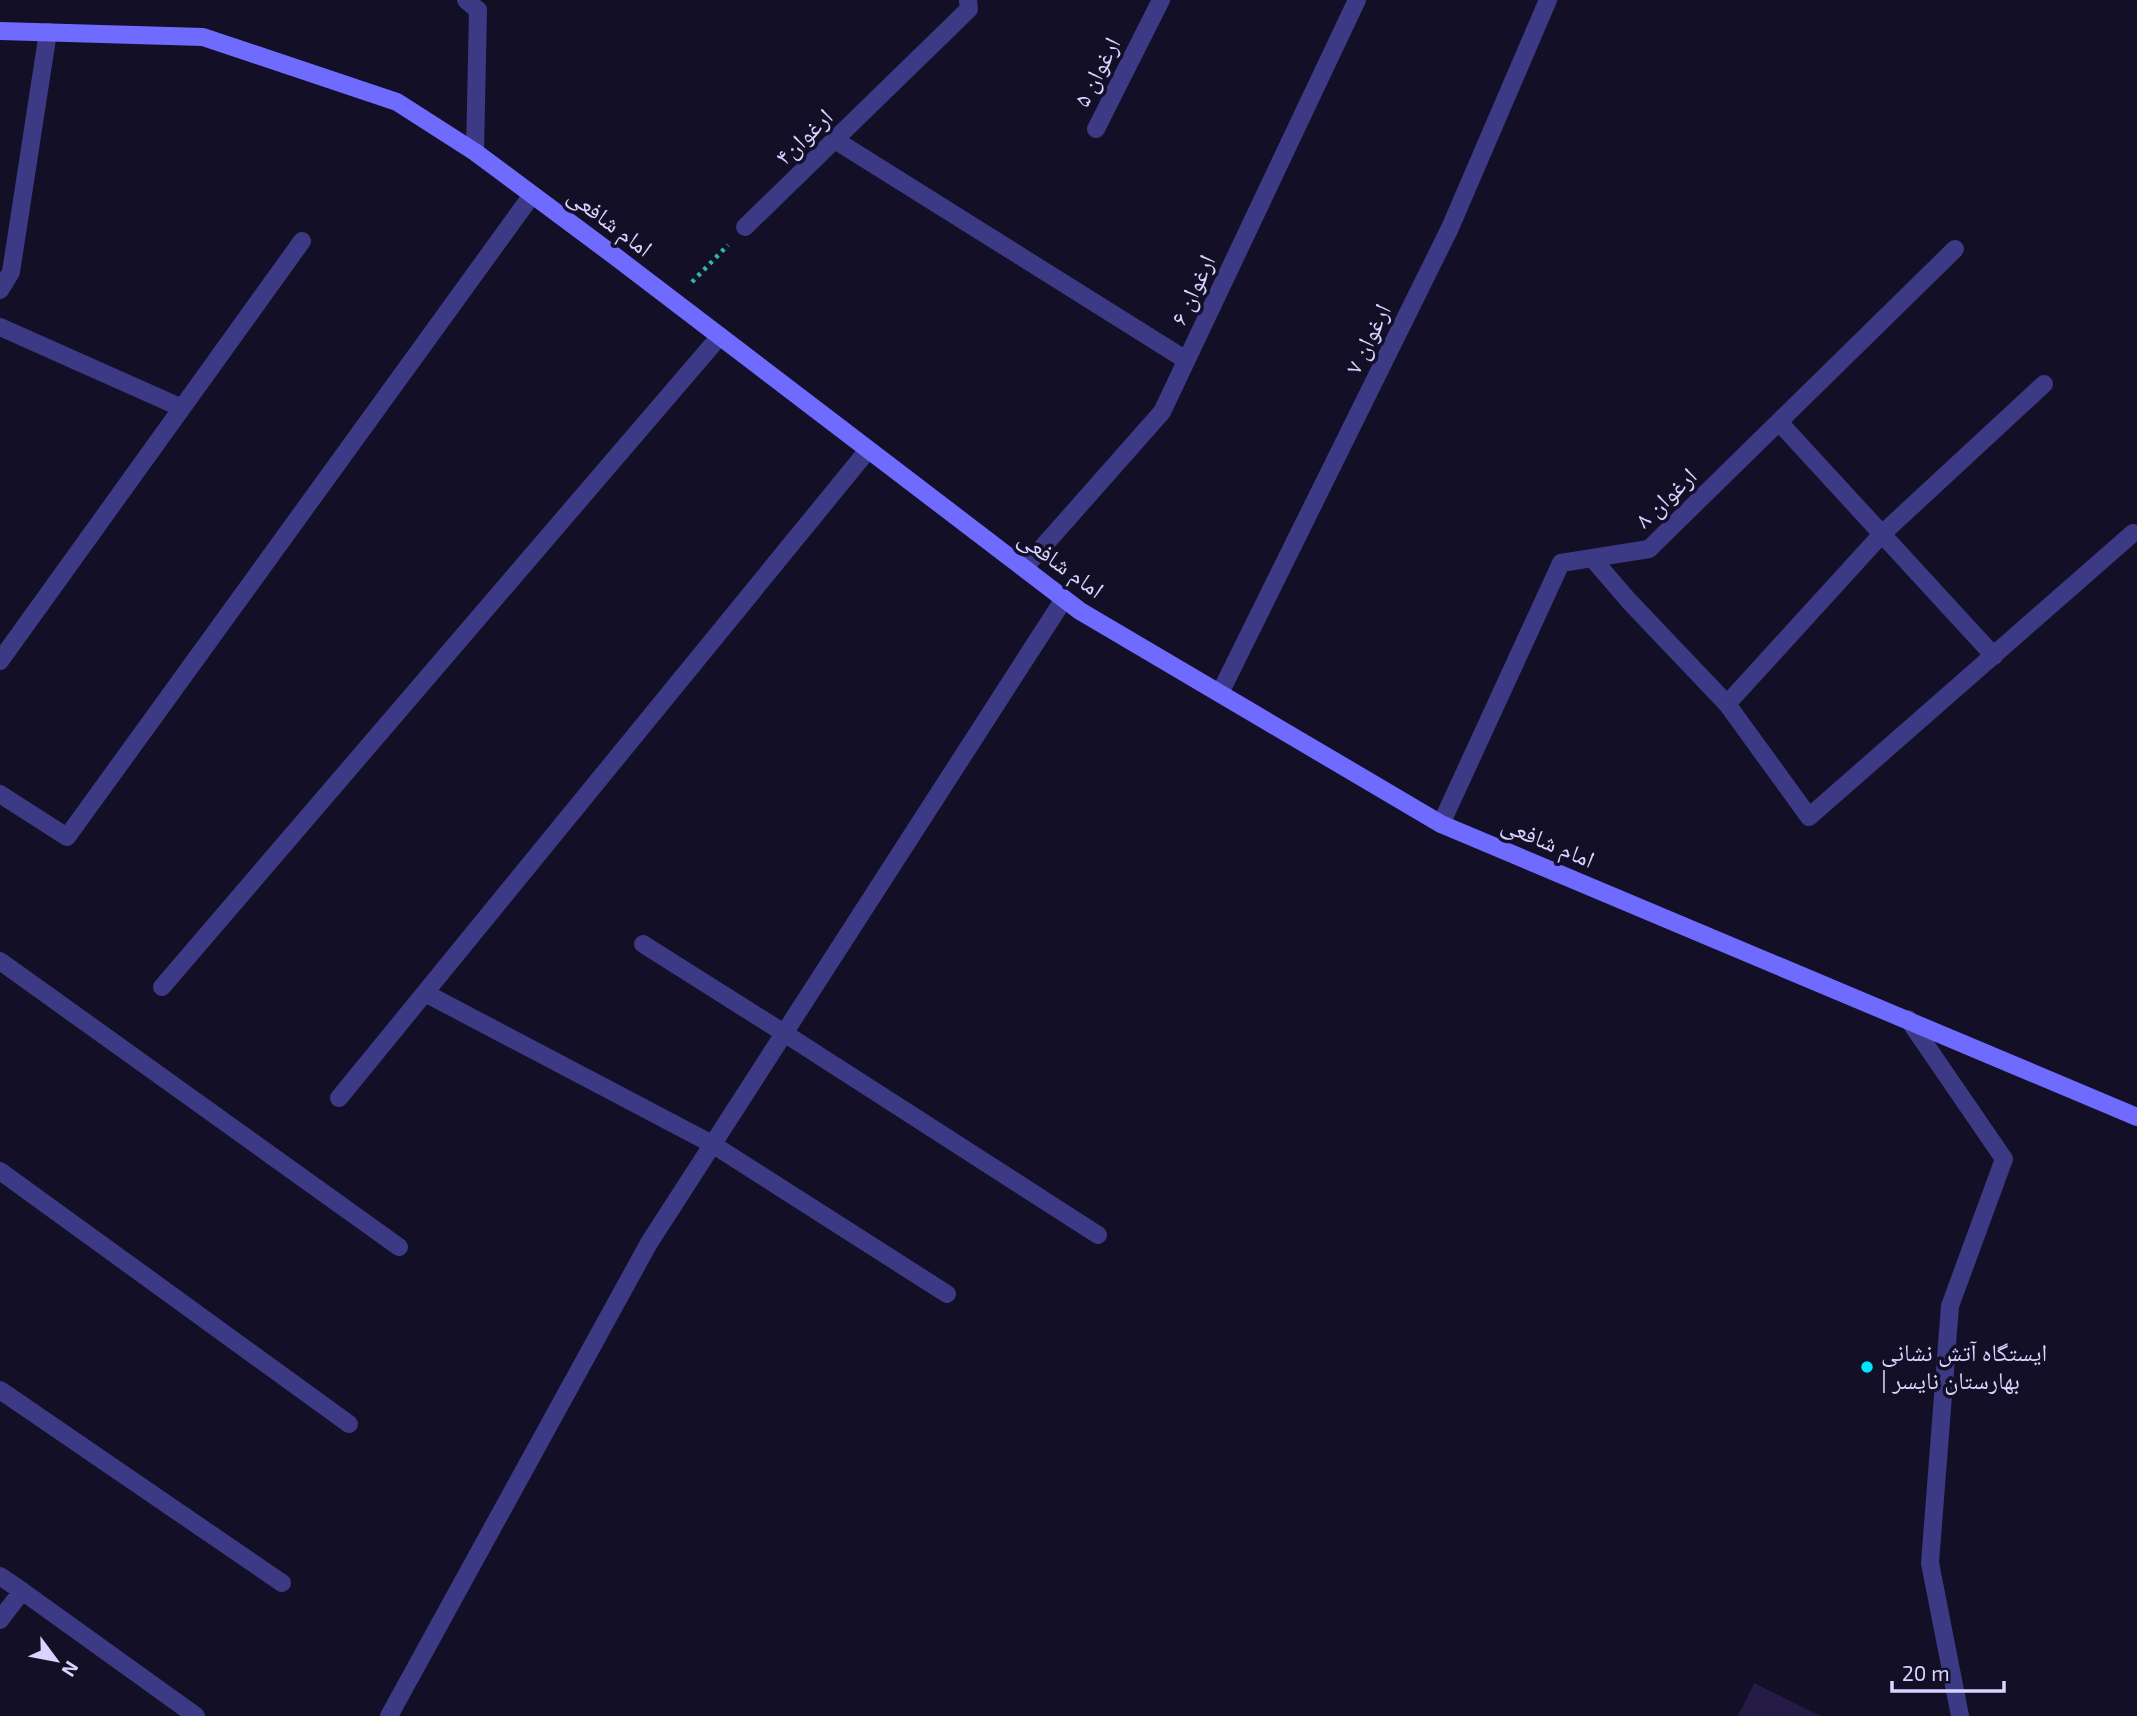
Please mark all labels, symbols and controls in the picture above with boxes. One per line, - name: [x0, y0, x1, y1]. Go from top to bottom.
- street label: ارغوان ۵: [1066, 32, 1126, 111]
- street label: ارغوان۴: [768, 102, 839, 171]
- street label: امام شافعی: [561, 180, 659, 264]
- street label: ارغوان ۶: [1163, 250, 1221, 330]
- street label: ارغوان ۷: [1337, 299, 1397, 379]
- street label: ارغوان ۸: [1628, 461, 1702, 534]
- street label: امام شافعی: [1012, 522, 1110, 606]
- street label: امام شافعی: [1497, 808, 1599, 876]
- place label: ایستگاه آتش نشانی | بهارستان نایسر: [1881, 1337, 2047, 1395]
- marker: ایستگاه آتش نشانی | بهارستان نایسر: [1859, 1359, 1875, 1375]
- north arrow: [21, 1625, 91, 1695]
- scale bar: [1892, 1650, 2004, 1694]
- text: N: [57, 1657, 84, 1681]
- text: 20 m: [1902, 1660, 1950, 1685]

